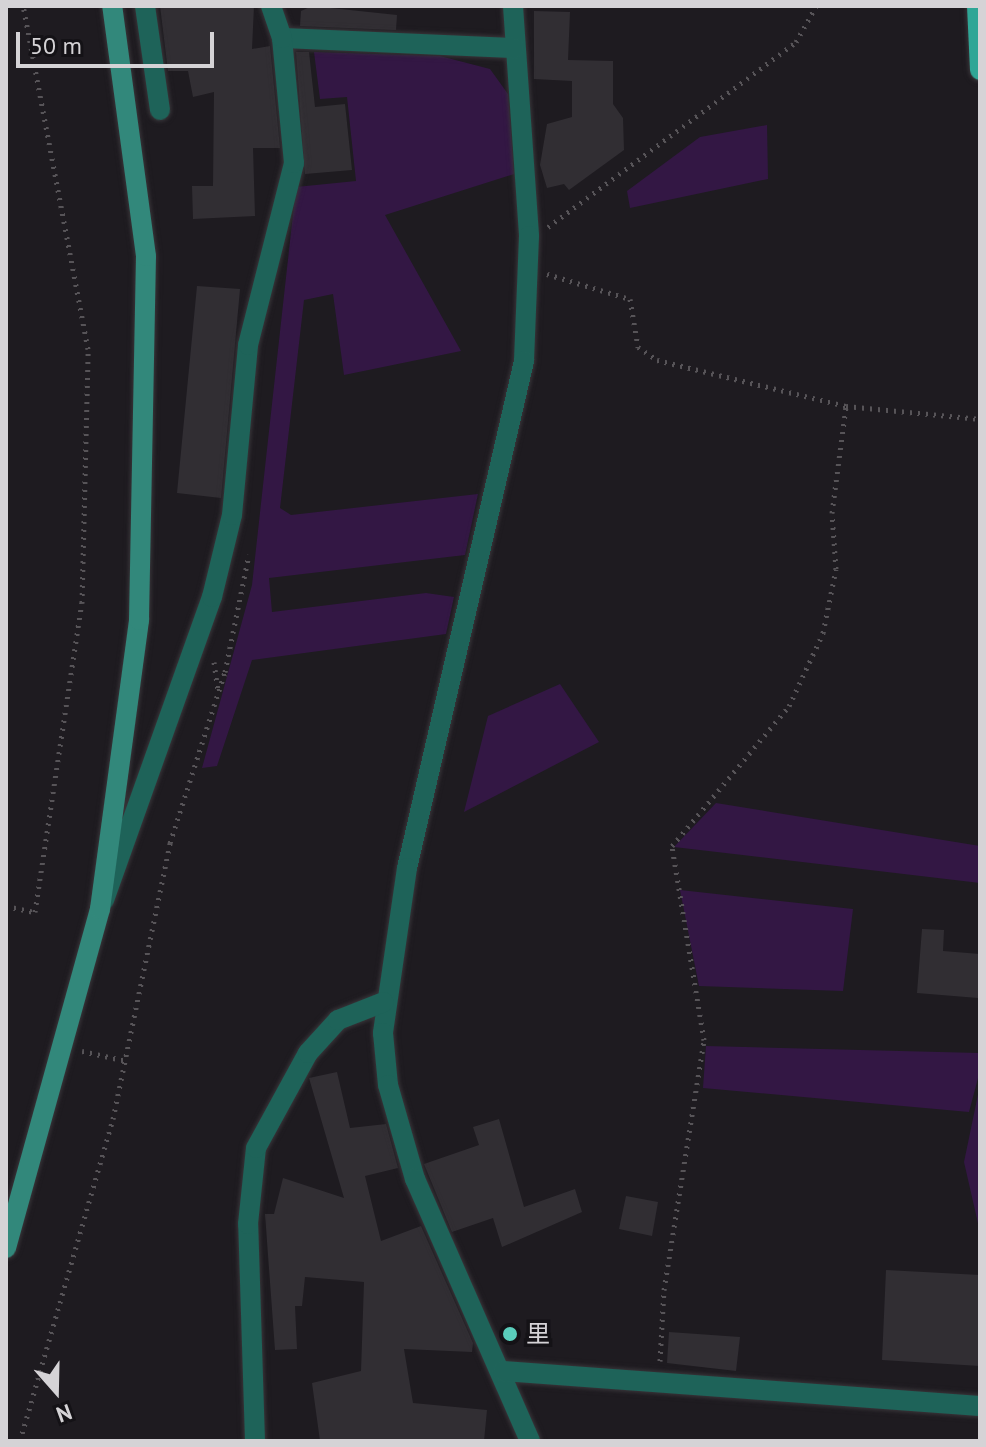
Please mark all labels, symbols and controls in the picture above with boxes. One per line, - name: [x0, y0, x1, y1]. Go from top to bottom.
- scale bar: [20, 16, 218, 66]
- text: 50 m: [30, 30, 82, 61]
- place label: 里: [526, 1320, 550, 1348]
- marker: 里: [501, 1325, 519, 1343]
- north arrow: [16, 1351, 96, 1431]
- text: N: [53, 1398, 76, 1429]

